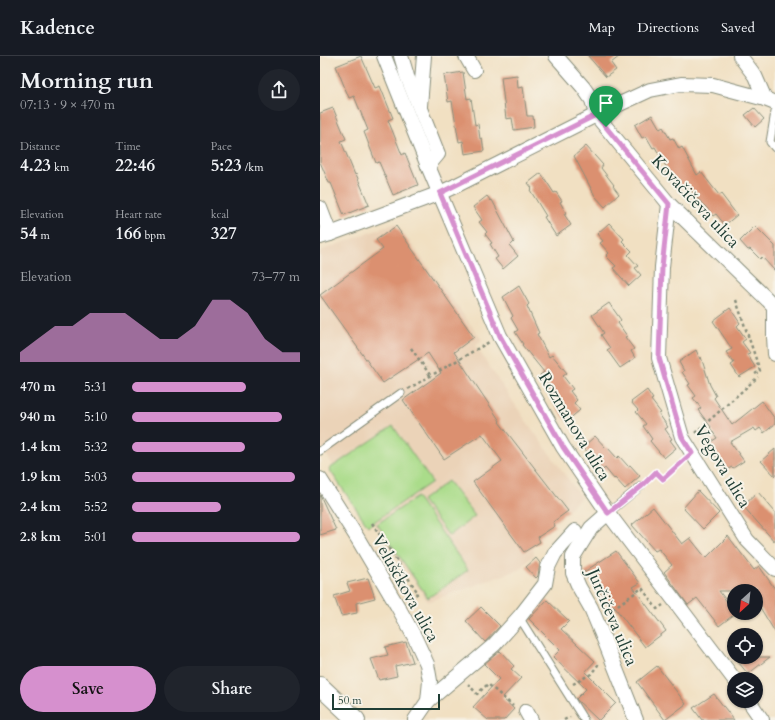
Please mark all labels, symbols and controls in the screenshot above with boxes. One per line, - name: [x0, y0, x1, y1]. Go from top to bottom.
- text: Kadence: [20, 15, 95, 41]
- text: Map: [589, 18, 615, 37]
- text: Directions: [637, 18, 699, 37]
- text: Saved: [721, 18, 755, 37]
- text: Morning run: [20, 66, 153, 96]
- button: share: [258, 69, 300, 111]
- pin: [589, 86, 623, 127]
- icon: arrive: [595, 92, 617, 114]
- text: 07:13 · 9 × 470 m: [20, 96, 115, 114]
- text: Distance: [20, 139, 60, 154]
- text: Time: [115, 139, 141, 154]
- text: Pace: [211, 139, 232, 154]
- street label: Kovačičeva ulica: [646, 150, 745, 253]
- text: 4.23: [20, 154, 51, 177]
- text: 22:46: [115, 154, 155, 177]
- text: 5:23: [211, 154, 242, 177]
- text: km: [51, 160, 69, 175]
- text: /km: [242, 160, 263, 175]
- text: Elevation: [20, 207, 64, 222]
- text: Heart rate: [115, 207, 162, 222]
- text: kcal: [211, 207, 229, 222]
- text: 54: [20, 222, 37, 245]
- text: 166: [115, 222, 141, 245]
- text: 327: [211, 222, 237, 245]
- text: m: [37, 228, 50, 243]
- text: bpm: [141, 228, 165, 243]
- text: Elevation: [20, 268, 72, 286]
- text: 73–77 m: [252, 268, 300, 286]
- street label: Rozmanova ulica: [533, 368, 616, 486]
- text: 470 m: [20, 378, 55, 396]
- text: 5:31: [84, 378, 107, 396]
- text: 940 m: [20, 408, 55, 426]
- text: 5:10: [84, 408, 107, 426]
- street label: Vegova ulica: [689, 420, 757, 513]
- text: 1.4 km: [20, 438, 61, 456]
- text: 5:32: [84, 438, 107, 456]
- text: 1.9 km: [20, 468, 61, 486]
- text: 5:03: [84, 468, 107, 486]
- text: 2.4 km: [20, 498, 61, 516]
- text: 5:52: [84, 498, 107, 516]
- text: 2.8 km: [20, 528, 61, 546]
- text: 5:01: [84, 528, 107, 546]
- street label: Veluščkova ulica: [367, 530, 445, 647]
- street label: Jurčičeva ulica: [581, 562, 644, 670]
- north arrow: [727, 584, 763, 620]
- map controls: [727, 584, 763, 708]
- button: locate: [727, 628, 763, 664]
- button: Save: [20, 666, 156, 712]
- button: Share: [164, 666, 300, 712]
- button: layers: [727, 672, 763, 708]
- scale bar: [332, 692, 440, 711]
- text: 50 m: [338, 693, 362, 708]

